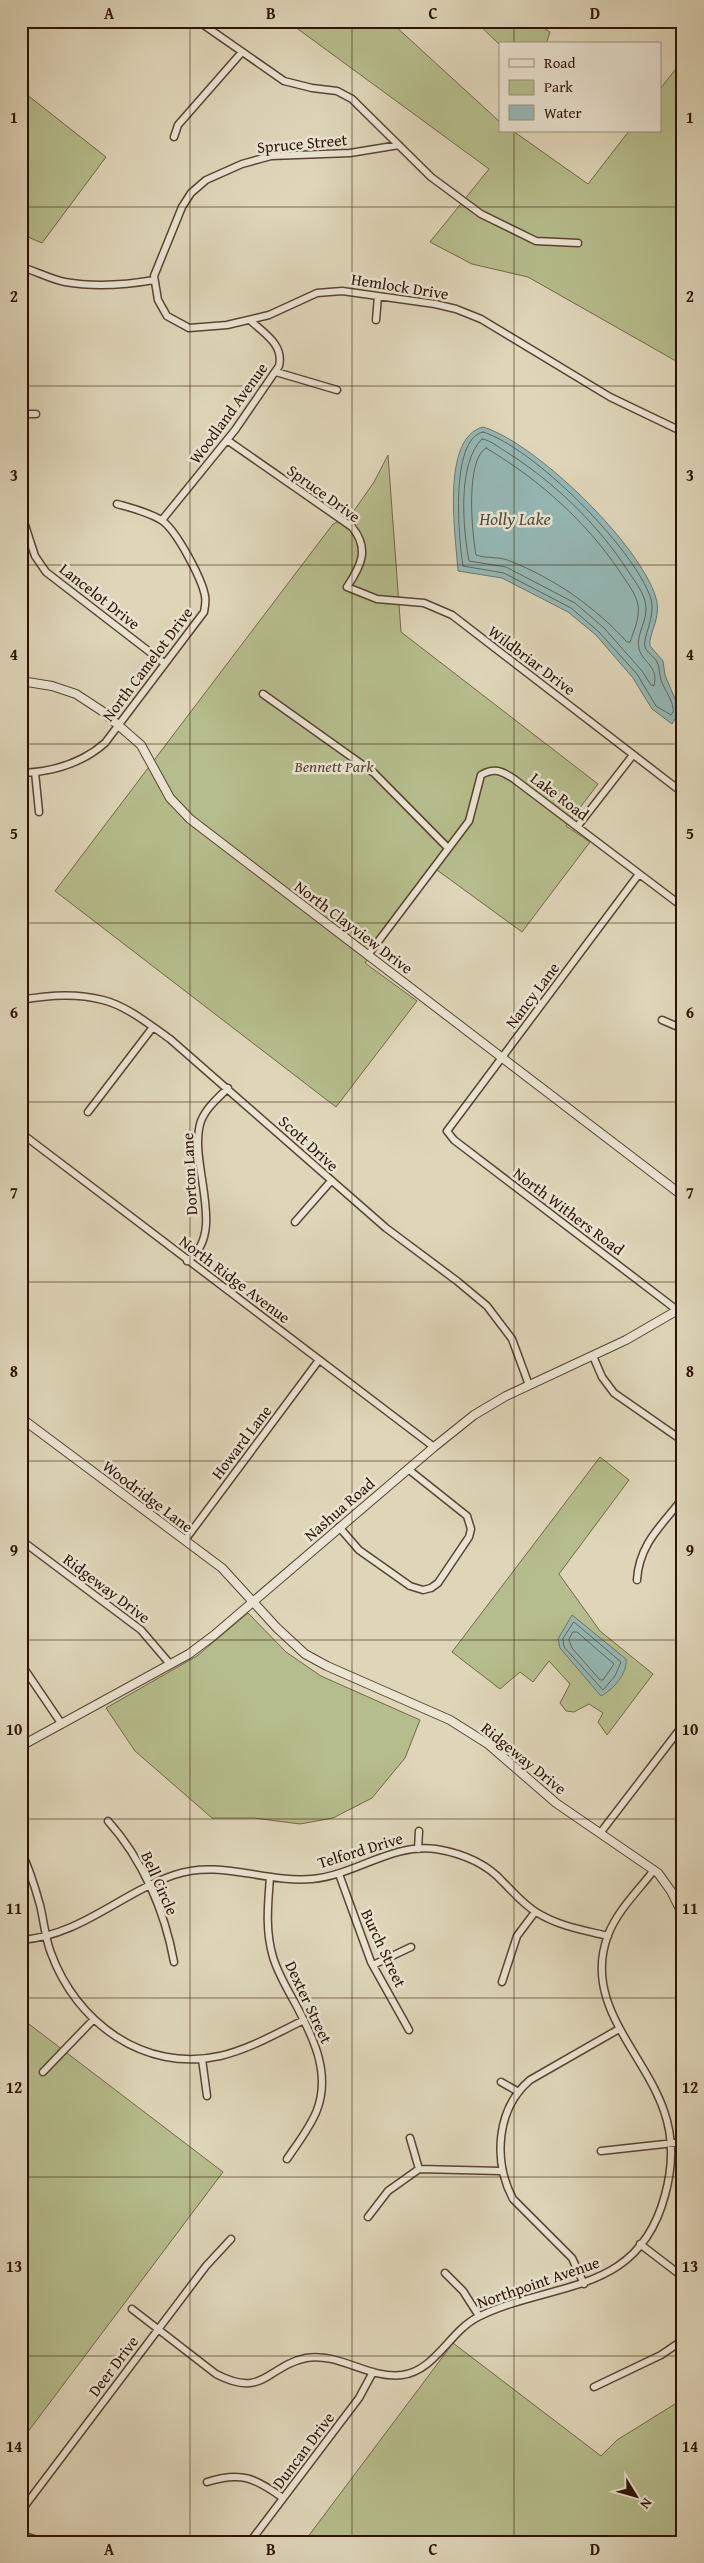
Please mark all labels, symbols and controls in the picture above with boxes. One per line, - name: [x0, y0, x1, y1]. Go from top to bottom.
- text: A: [104, 1, 115, 25]
- text: B: [266, 1, 276, 25]
- text: C: [428, 1, 438, 25]
- text: D: [590, 1, 600, 25]
- legend: [499, 42, 662, 132]
- text: Road: [544, 52, 575, 73]
- text: Park: [544, 76, 573, 97]
- text: Water: [544, 102, 582, 123]
- text: 1: [10, 105, 18, 129]
- text: 1: [686, 105, 694, 129]
- street label: Spruce Street: [256, 127, 348, 159]
- street label: Hemlock Drive: [350, 266, 450, 306]
- text: 2: [10, 284, 18, 308]
- text: 2: [686, 284, 694, 308]
- street label: Woodland Avenue: [183, 357, 273, 469]
- street label: Spruce Drive: [282, 458, 366, 528]
- text: 3: [10, 463, 18, 487]
- text: 3: [686, 463, 694, 487]
- water label: Holly Lake: [478, 505, 551, 532]
- street label: Lancelot Drive: [55, 557, 145, 635]
- street label: North Camelot Drive: [96, 602, 198, 726]
- street label: Wildbriar Drive: [483, 619, 581, 701]
- text: 4: [10, 642, 18, 666]
- text: 4: [686, 642, 694, 666]
- park label: Bennett Park: [294, 754, 374, 778]
- street label: Lake Road: [526, 766, 595, 826]
- text: 5: [10, 821, 18, 845]
- text: 5: [686, 821, 694, 845]
- street label: North Clayview Drive: [290, 874, 418, 980]
- street label: Nancy Lane: [499, 957, 565, 1033]
- text: 6: [10, 1000, 18, 1024]
- text: 6: [686, 1000, 694, 1024]
- street label: Scott Drive: [274, 1109, 344, 1177]
- street label: Dorton Lane: [175, 1132, 203, 1216]
- street label: North Withers Road: [508, 1161, 630, 1261]
- text: 7: [10, 1180, 18, 1204]
- text: 7: [686, 1180, 694, 1204]
- street label: North Ridge Avenue: [174, 1229, 296, 1329]
- text: 8: [10, 1359, 18, 1383]
- text: 8: [686, 1359, 694, 1383]
- street label: Howard Lane: [205, 1400, 277, 1484]
- street label: Woodridge Lane: [98, 1454, 198, 1538]
- street label: Nashua Road: [298, 1471, 380, 1546]
- text: 9: [10, 1538, 18, 1562]
- text: 9: [686, 1538, 694, 1562]
- street label: Ridgeway Drive: [58, 1547, 156, 1629]
- street label: Ridgeway Drive: [476, 1716, 572, 1800]
- text: 10: [6, 1717, 22, 1741]
- text: 10: [682, 1717, 698, 1741]
- street label: Telford Drive: [314, 1826, 406, 1874]
- street label: Bell Circle: [135, 1847, 185, 1919]
- text: 11: [6, 1896, 22, 1920]
- text: 11: [682, 1896, 698, 1920]
- street label: Burch Street: [355, 1905, 413, 1991]
- street label: Dexter Street: [279, 1957, 339, 2048]
- text: 12: [6, 2075, 22, 2099]
- text: 12: [682, 2075, 698, 2099]
- street label: Northpoint Avenue: [473, 2250, 603, 2314]
- text: 13: [6, 2254, 22, 2278]
- text: 13: [682, 2254, 698, 2278]
- street label: Deer Drive: [82, 2331, 144, 2401]
- street label: Duncan Drive: [266, 2407, 340, 2493]
- text: 14: [6, 2434, 22, 2458]
- text: 14: [682, 2434, 698, 2458]
- north arrow: [612, 2470, 662, 2520]
- text: N: [635, 2494, 657, 2514]
- text: A: [104, 2537, 115, 2561]
- text: B: [266, 2537, 276, 2561]
- text: C: [428, 2537, 438, 2561]
- text: D: [590, 2537, 600, 2561]

